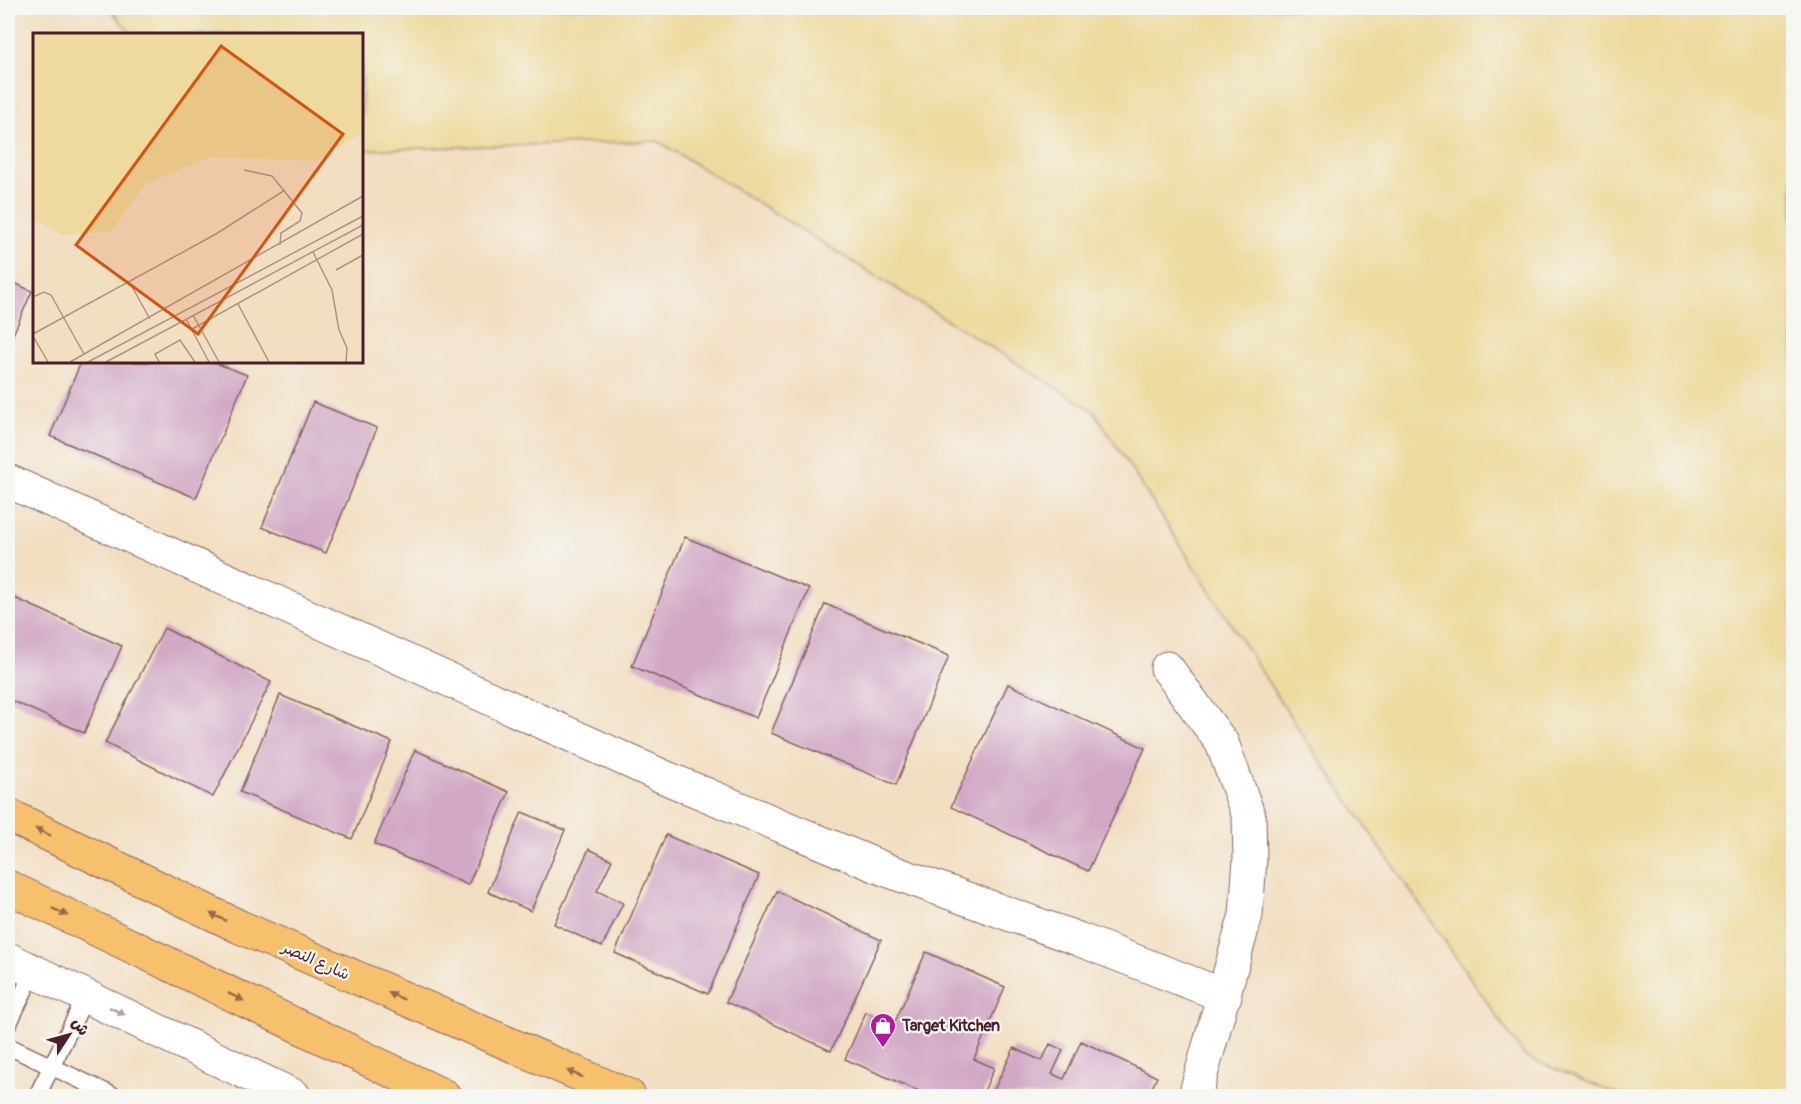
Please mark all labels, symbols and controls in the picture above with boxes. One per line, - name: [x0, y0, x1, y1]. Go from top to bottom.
- inset map: [33, 33, 363, 363]
- one-way arrow: [34, 828, 51, 837]
- one-way arrow: [52, 908, 69, 917]
- one-way arrow: [210, 912, 227, 921]
- street label: شارع النصر: [277, 937, 353, 986]
- one-way arrow: [387, 991, 405, 1001]
- one-way arrow: [228, 992, 245, 1001]
- north arrow: [39, 1005, 99, 1065]
- one-way arrow: [109, 1007, 126, 1016]
- shop icon: Target Kitchen: [868, 1011, 898, 1049]
- text: ش: [67, 1014, 94, 1040]
- place label: Target Kitchen: [901, 1016, 1000, 1036]
- one-way arrow: [566, 1069, 584, 1079]

